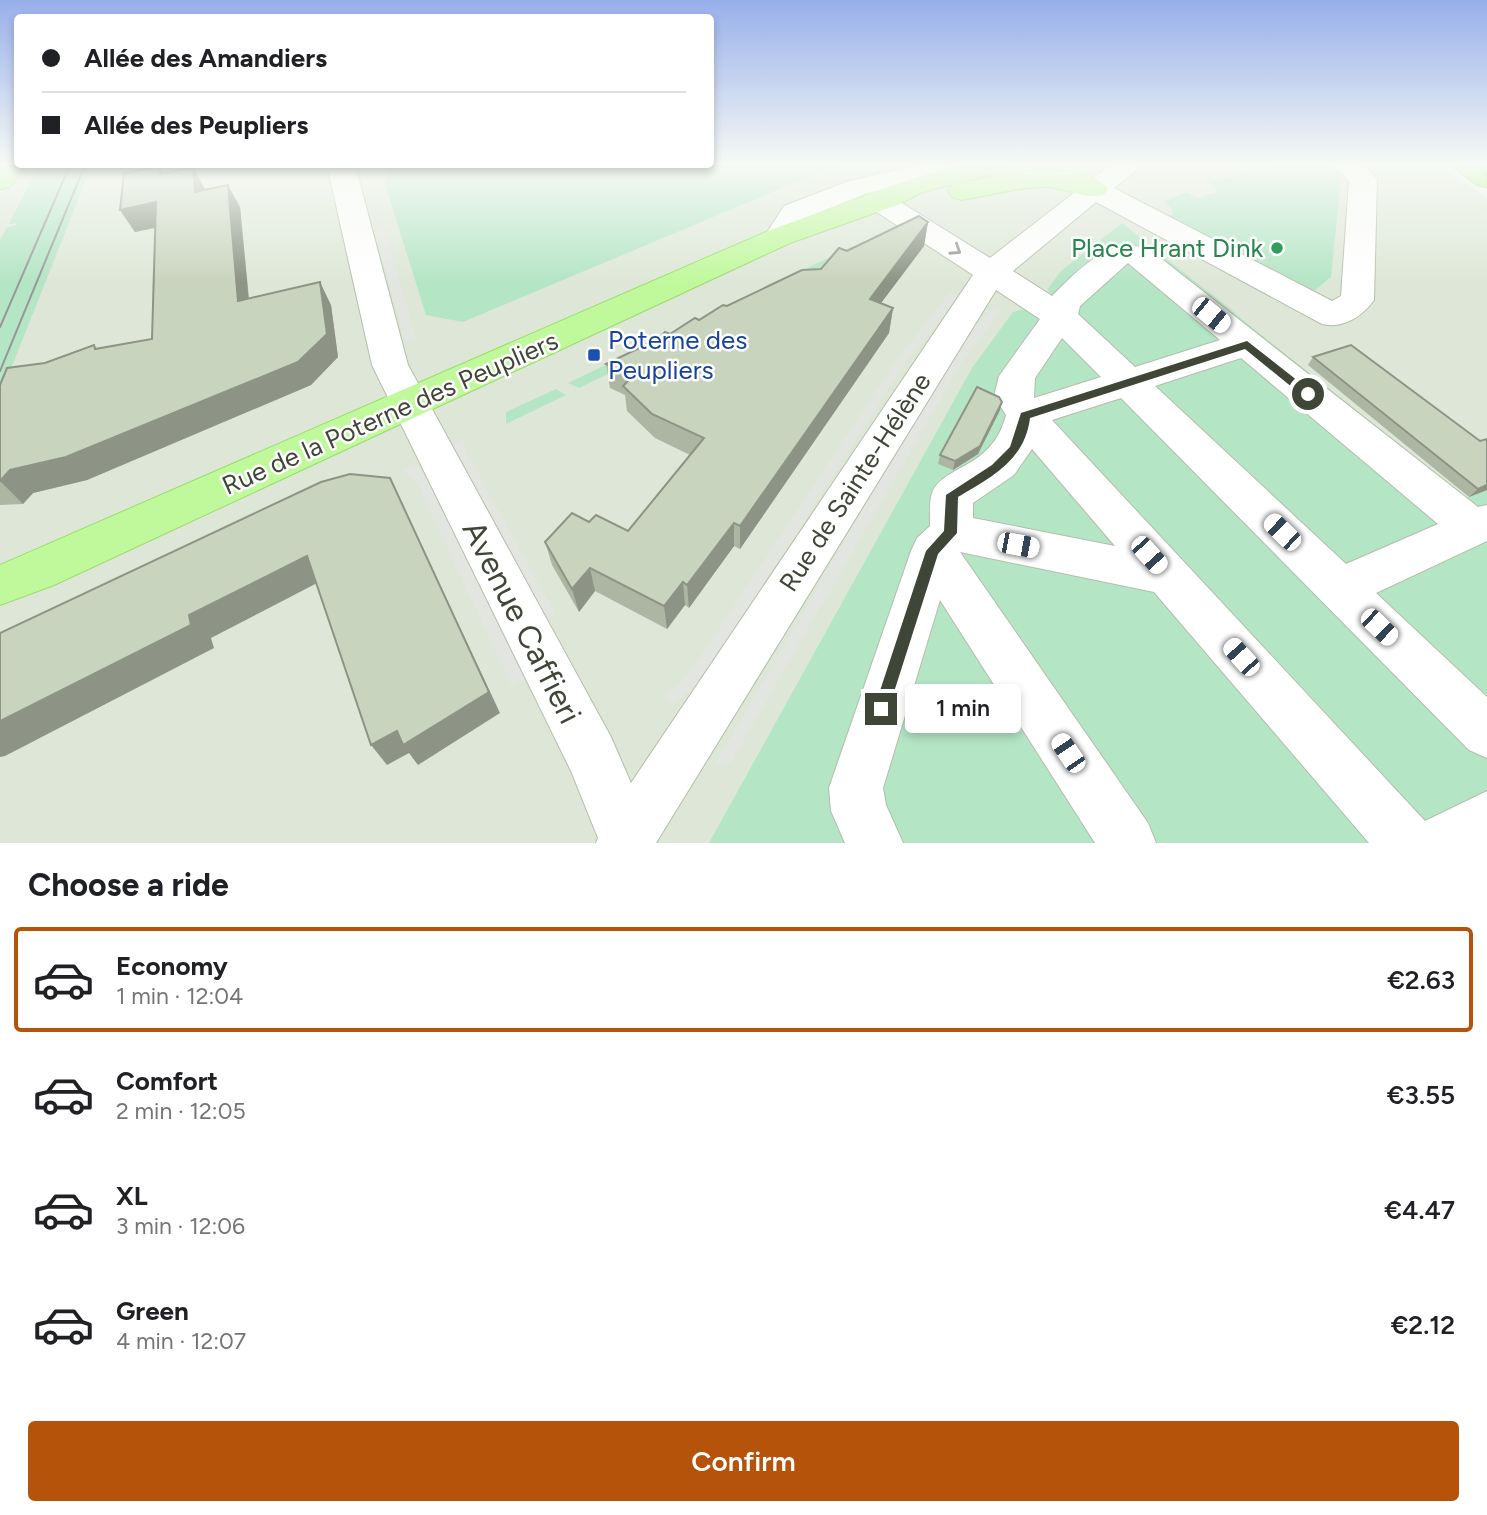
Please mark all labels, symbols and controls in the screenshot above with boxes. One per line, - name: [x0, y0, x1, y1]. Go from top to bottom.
- text: Allée des Amandiers: [84, 42, 327, 74]
- text: Allée des Peupliers: [84, 109, 308, 141]
- place label: Place Hrant Dink: [1071, 232, 1263, 264]
- marker: Place Hrant Dink: [1269, 240, 1285, 256]
- one-way arrow: [948, 242, 961, 255]
- car: [1189, 294, 1234, 336]
- street label: Rue de la Poterne des Peupliers: [217, 324, 563, 502]
- place label: Poterne des Peupliers: [608, 324, 747, 386]
- marker: Poterne des Peupliers: [586, 347, 602, 363]
- street label: Rue de Sainte-Hélène: [772, 367, 938, 597]
- route start: [1292, 378, 1324, 410]
- car: [1260, 510, 1305, 554]
- street label: Avenue Caffieri: [455, 514, 589, 730]
- car: [996, 531, 1041, 559]
- car: [1128, 532, 1171, 578]
- car: [1357, 605, 1402, 649]
- car: [1220, 634, 1263, 680]
- callout: 1 min: [906, 684, 1021, 734]
- route end: [865, 693, 897, 725]
- text: 1 min: [936, 694, 990, 722]
- car: [1048, 730, 1089, 776]
- text: Choose a ride: [28, 866, 229, 904]
- icon: car: [32, 948, 95, 1011]
- text: Economy: [116, 950, 228, 982]
- text: €2.63: [1387, 964, 1455, 996]
- text: 1 min · 12:04: [116, 982, 243, 1010]
- icon: car: [32, 1063, 95, 1126]
- text: Comfort: [116, 1065, 218, 1097]
- text: €3.55: [1387, 1079, 1455, 1111]
- text: 2 min · 12:05: [116, 1097, 246, 1125]
- icon: car: [32, 1178, 95, 1241]
- text: XL: [116, 1180, 148, 1212]
- text: €4.47: [1384, 1194, 1455, 1226]
- text: 3 min · 12:06: [116, 1212, 245, 1240]
- icon: car: [32, 1293, 95, 1356]
- text: Green: [116, 1295, 189, 1327]
- text: €2.12: [1391, 1309, 1455, 1341]
- text: 4 min · 12:07: [116, 1327, 246, 1355]
- button: Confirm: [28, 1421, 1459, 1501]

